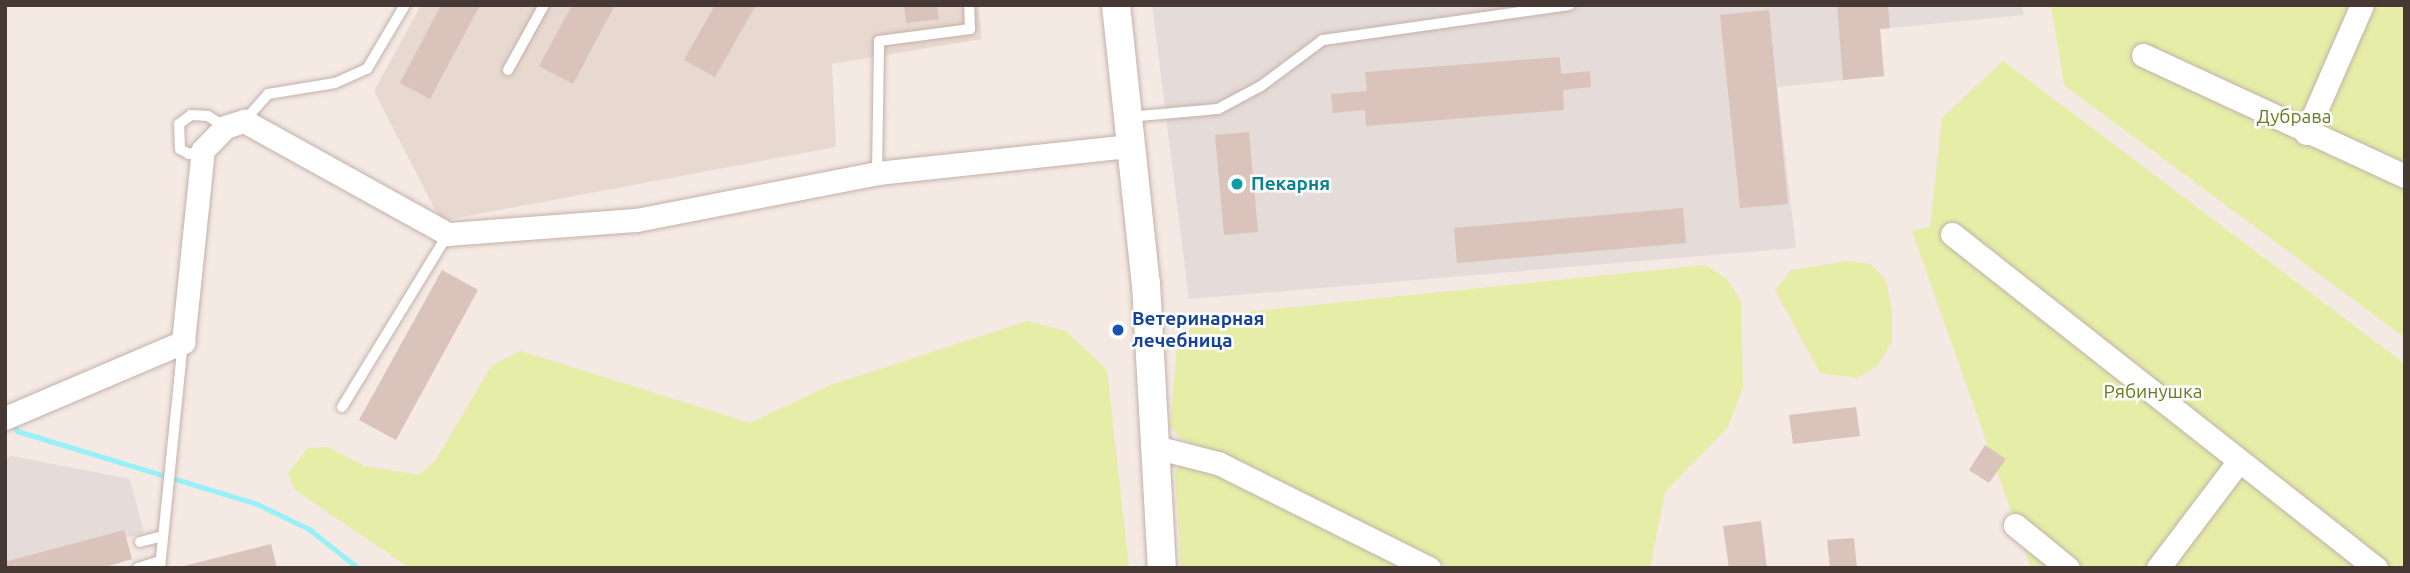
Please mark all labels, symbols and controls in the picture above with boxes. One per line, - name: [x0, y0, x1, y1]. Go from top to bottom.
- park label: Дубрава: [2256, 106, 2332, 128]
- place label: Пекарня: [1251, 173, 1330, 195]
- marker: Пекарня: [1229, 176, 1245, 192]
- place label: Ветеринарная лечебница: [1132, 308, 1264, 352]
- marker: Ветеринарная лечебница: [1110, 322, 1126, 338]
- park label: Рябинушка: [2103, 381, 2203, 403]

